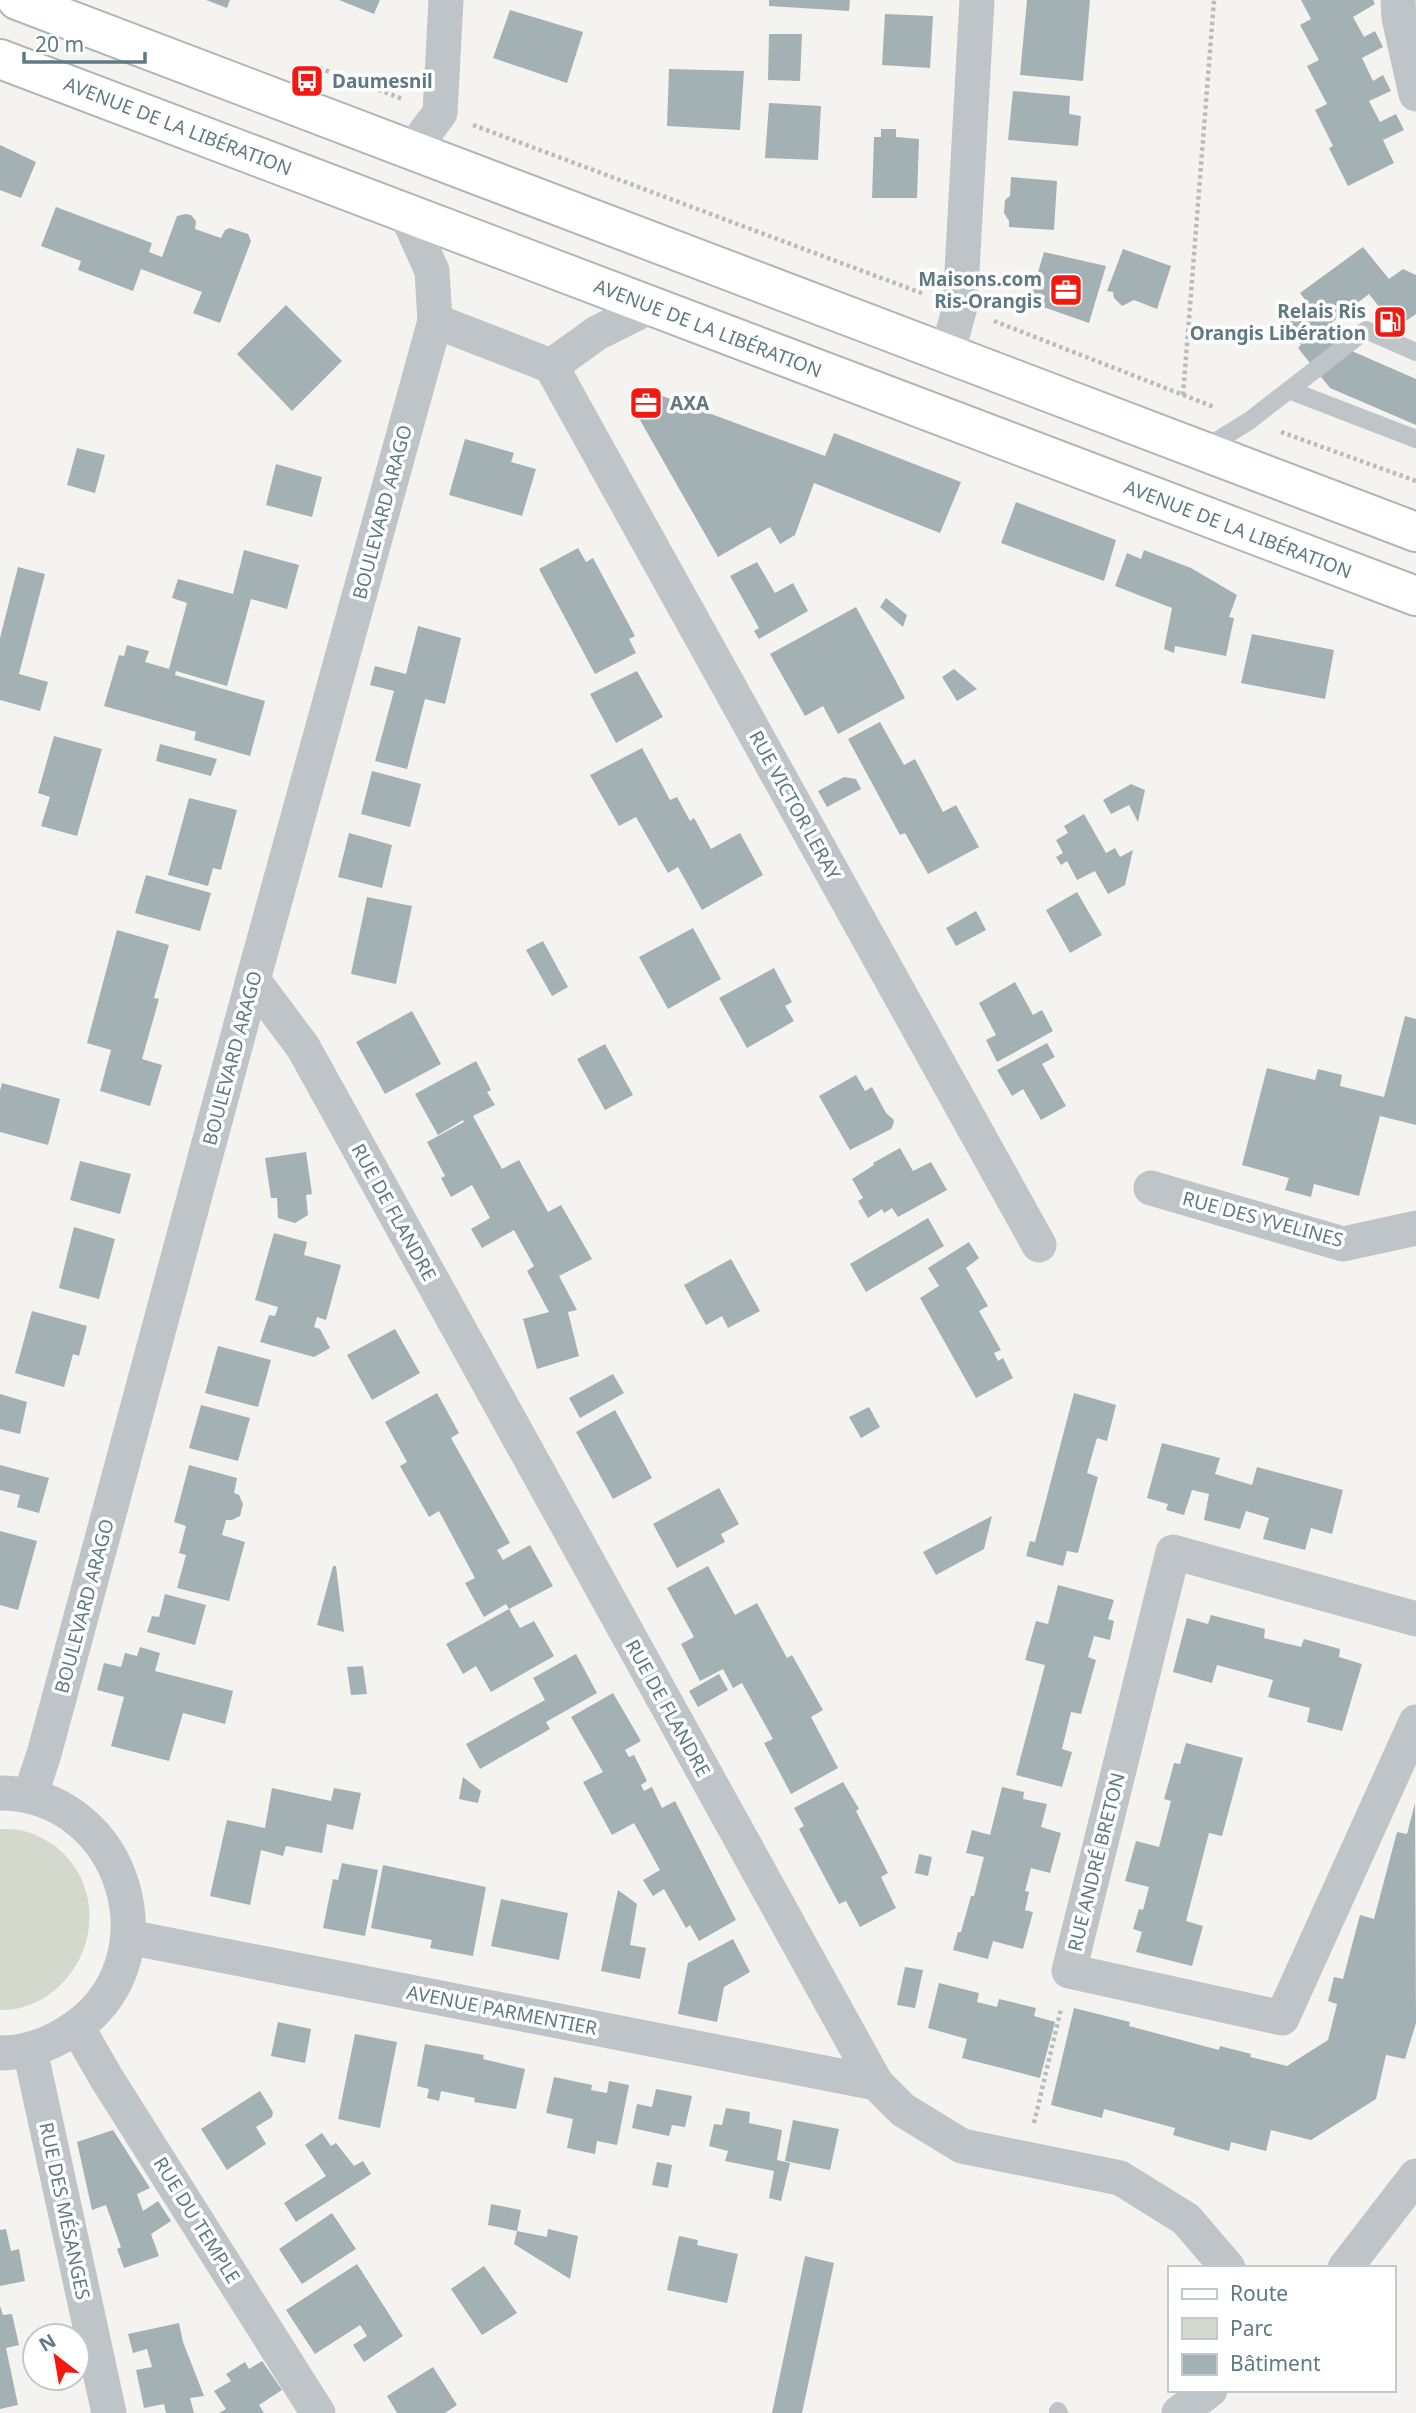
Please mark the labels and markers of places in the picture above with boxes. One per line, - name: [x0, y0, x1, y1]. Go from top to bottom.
- bus stop icon: Daumesnil: [288, 62, 326, 100]
- place label: Daumesnil: [332, 68, 433, 94]
- place label: Maisons.com Ris-Orangis: [918, 266, 1042, 314]
- office icon: Maisons.com Ris-Orangis: [1047, 271, 1085, 309]
- place label: Relais Ris Orangis Libération: [1190, 298, 1366, 346]
- fuel station icon: Relais Ris Orangis Libération: [1371, 303, 1409, 341]
- office icon: AXA: [627, 384, 665, 422]
- place label: AXA: [670, 390, 710, 416]

